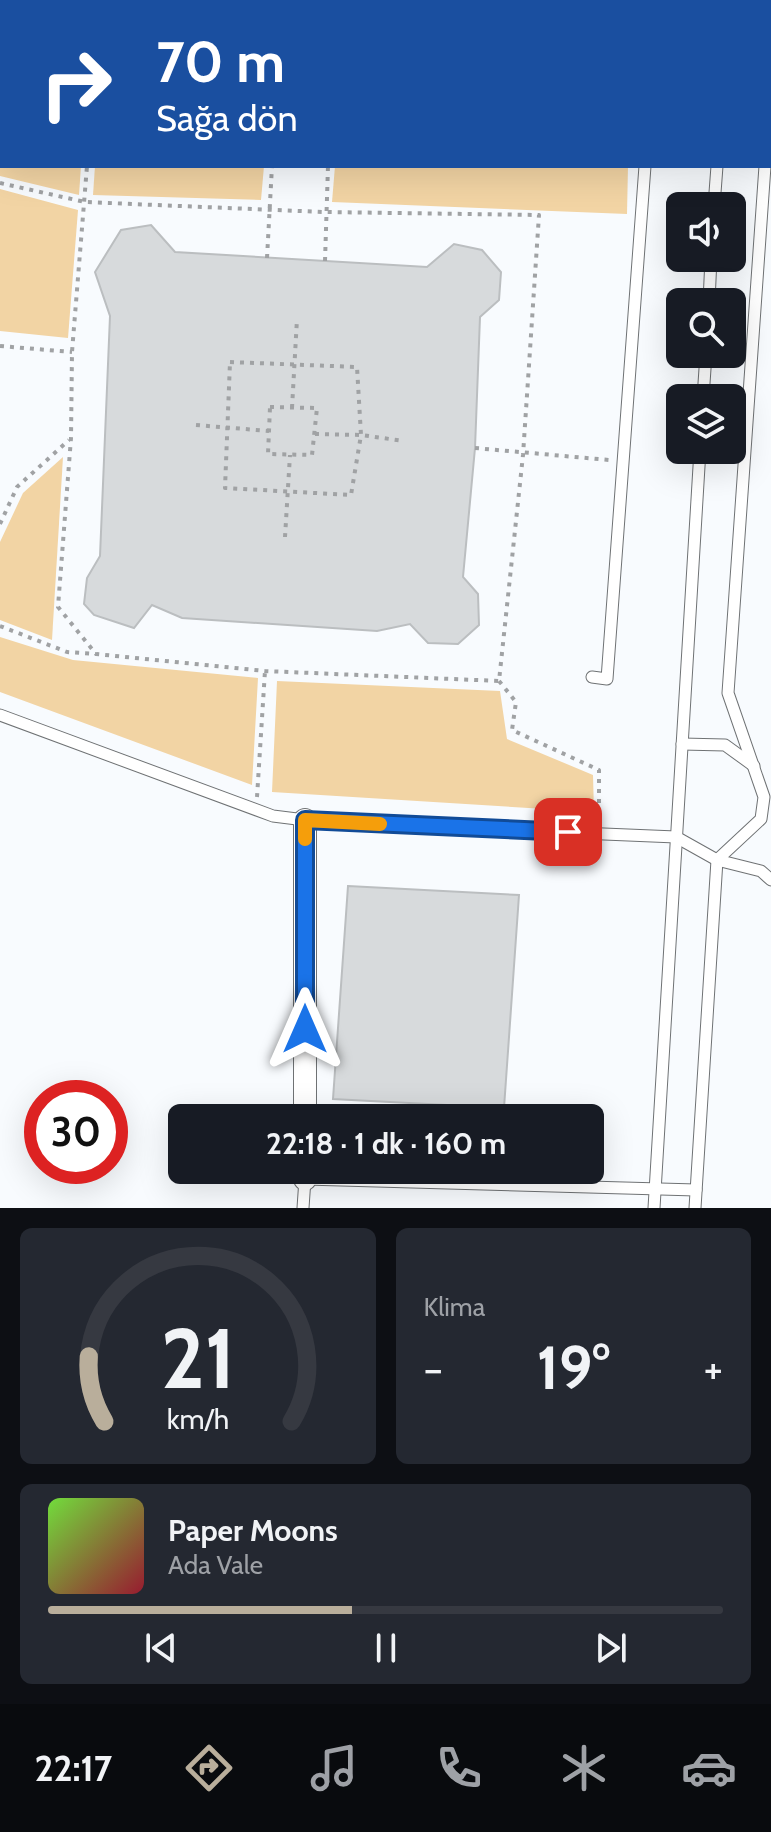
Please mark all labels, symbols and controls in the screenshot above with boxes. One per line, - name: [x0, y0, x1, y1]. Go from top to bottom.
- text: 70 m: [156, 28, 285, 96]
- icon: right: [24, 32, 128, 136]
- text: Sağa dön: [156, 96, 298, 140]
- map controls: [666, 192, 746, 464]
- button: sound: [666, 192, 746, 272]
- button: search: [666, 288, 746, 368]
- button: layers: [666, 384, 746, 464]
- pin: [534, 798, 602, 866]
- icon: arrive: [546, 810, 590, 854]
- position arrow: [263, 987, 347, 1071]
- speed limit sign: 30: [24, 1080, 128, 1184]
- text: 22:18 · 1 dk · 160 m: [266, 1125, 506, 1162]
- text: Klima: [424, 1291, 485, 1323]
- text: 21: [160, 1308, 235, 1409]
- text: 19°: [537, 1331, 610, 1404]
- text: −: [424, 1342, 443, 1395]
- text: +: [704, 1342, 723, 1395]
- text: km/h: [166, 1401, 229, 1436]
- text: Paper Moons: [168, 1512, 338, 1549]
- text: Ada Vale: [168, 1549, 263, 1581]
- icon: previous: [139, 1626, 183, 1670]
- icon: pause: [364, 1626, 408, 1670]
- icon: next: [589, 1626, 633, 1670]
- icon: directions: [181, 1740, 237, 1796]
- icon: music: [306, 1740, 362, 1796]
- icon: phone: [431, 1740, 487, 1796]
- icon: climate: [556, 1740, 612, 1796]
- icon: car: [681, 1740, 737, 1796]
- text: 22:17: [34, 1746, 112, 1790]

